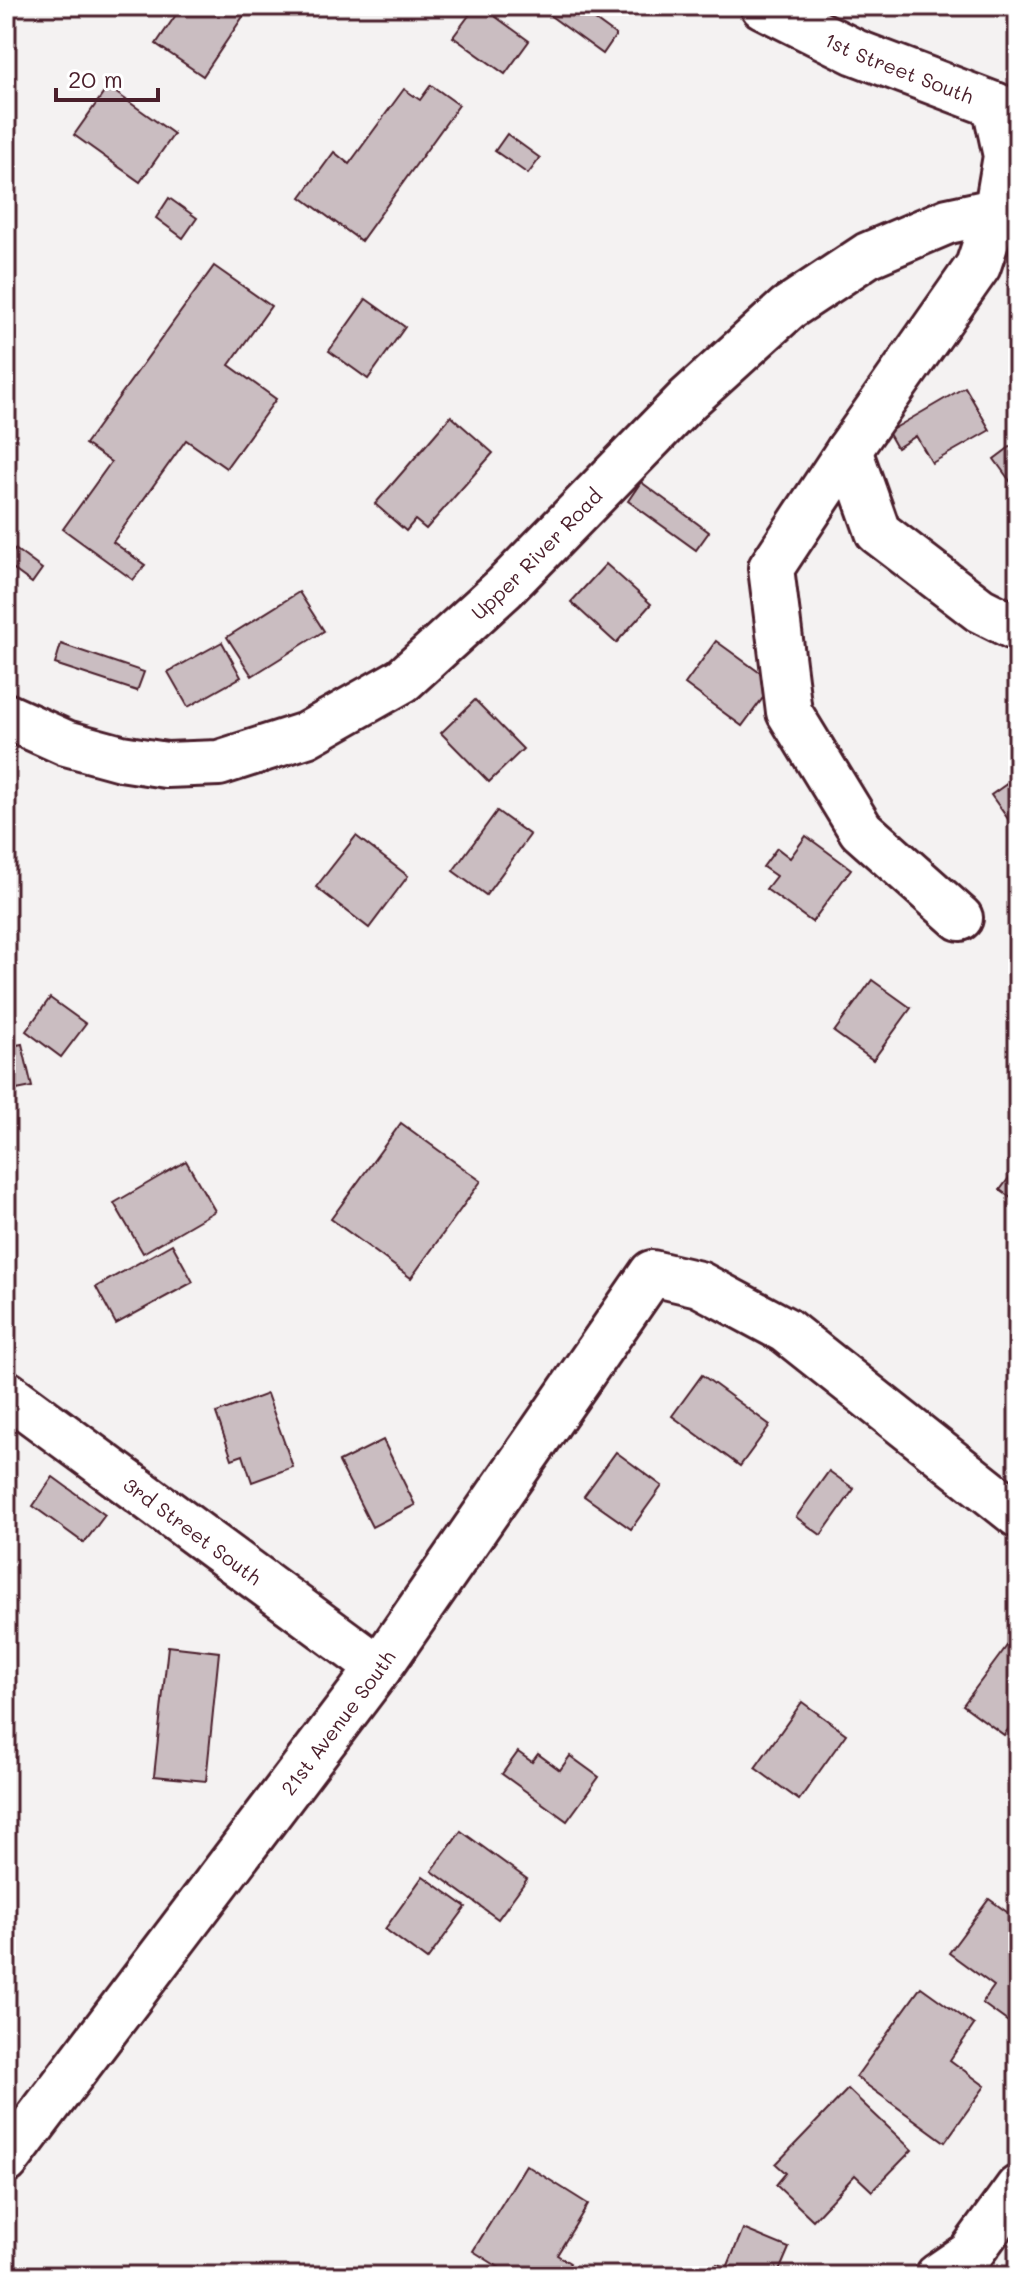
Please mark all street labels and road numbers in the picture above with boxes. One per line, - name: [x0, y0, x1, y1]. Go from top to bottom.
- street label: 1st Street South: [821, 26, 978, 109]
- street label: Upper River Road: [465, 482, 607, 625]
- street label: 3rd Street South: [119, 1471, 267, 1590]
- street label: 21st Avenue South: [275, 1645, 401, 1800]

